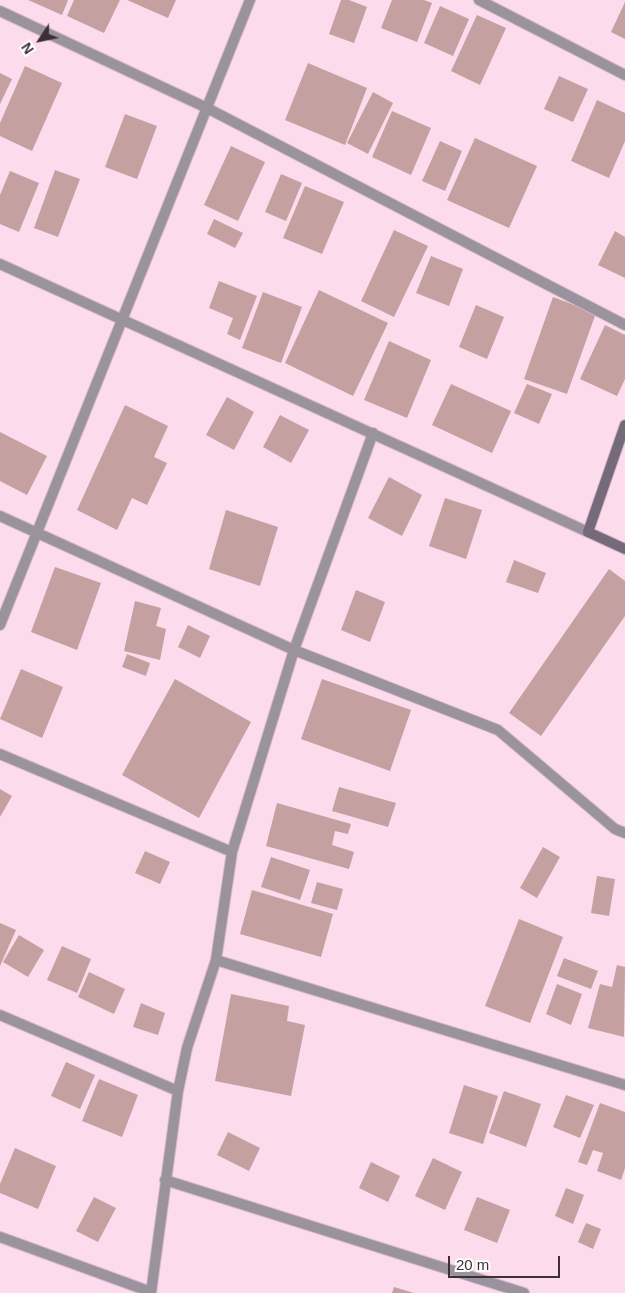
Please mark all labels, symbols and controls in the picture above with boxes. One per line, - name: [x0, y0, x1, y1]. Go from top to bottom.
- north arrow: [15, 15, 65, 65]
- text: N: [18, 40, 37, 57]
- scale bar: [450, 1246, 562, 1278]
- text: 20 m: [456, 1256, 489, 1273]

